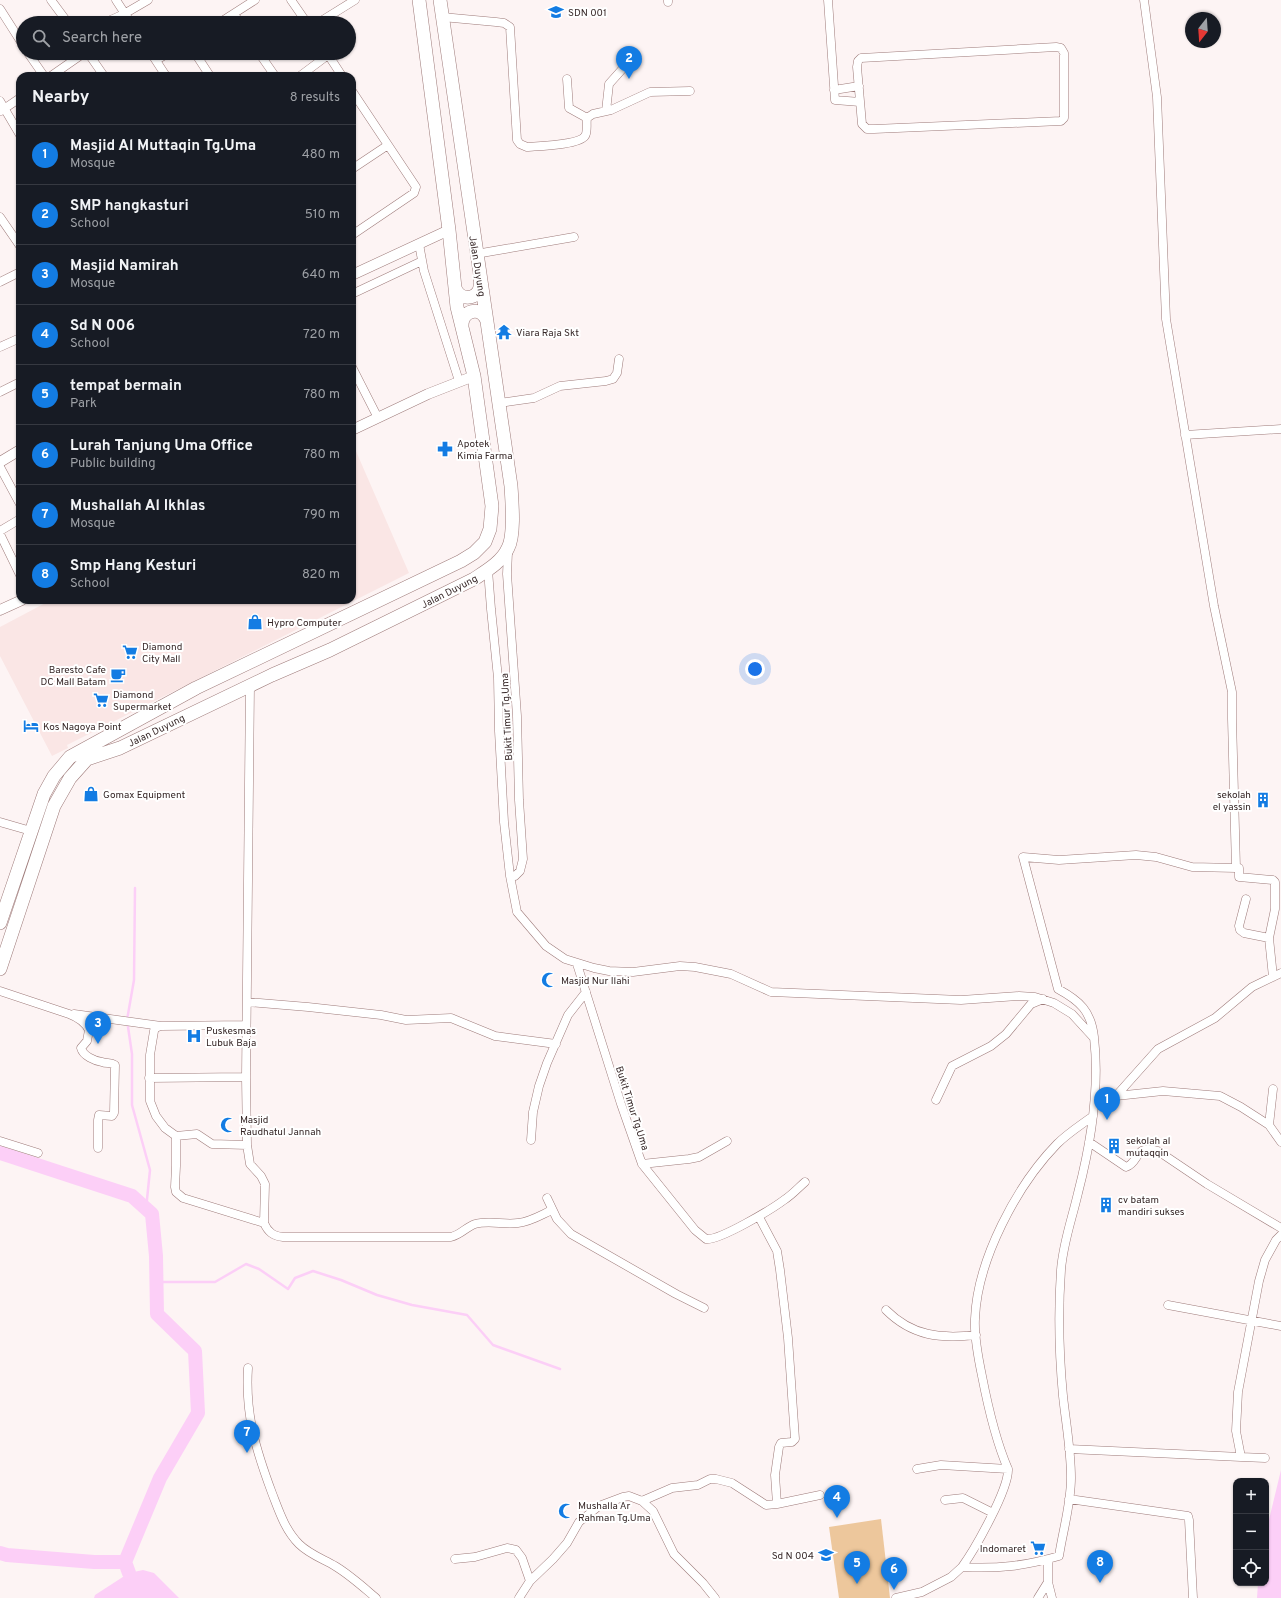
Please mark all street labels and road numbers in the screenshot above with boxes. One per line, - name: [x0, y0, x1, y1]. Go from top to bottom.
- street label: Jalan Duyung: [465, 235, 488, 298]
- street label: Jalan Duyung: [419, 573, 480, 612]
- street label: Bukit Timur Tg.Uma: [499, 673, 516, 761]
- street label: Jalan Duyung: [126, 712, 187, 751]
- street label: Bukit Timur Tg.Uma: [612, 1065, 651, 1152]

